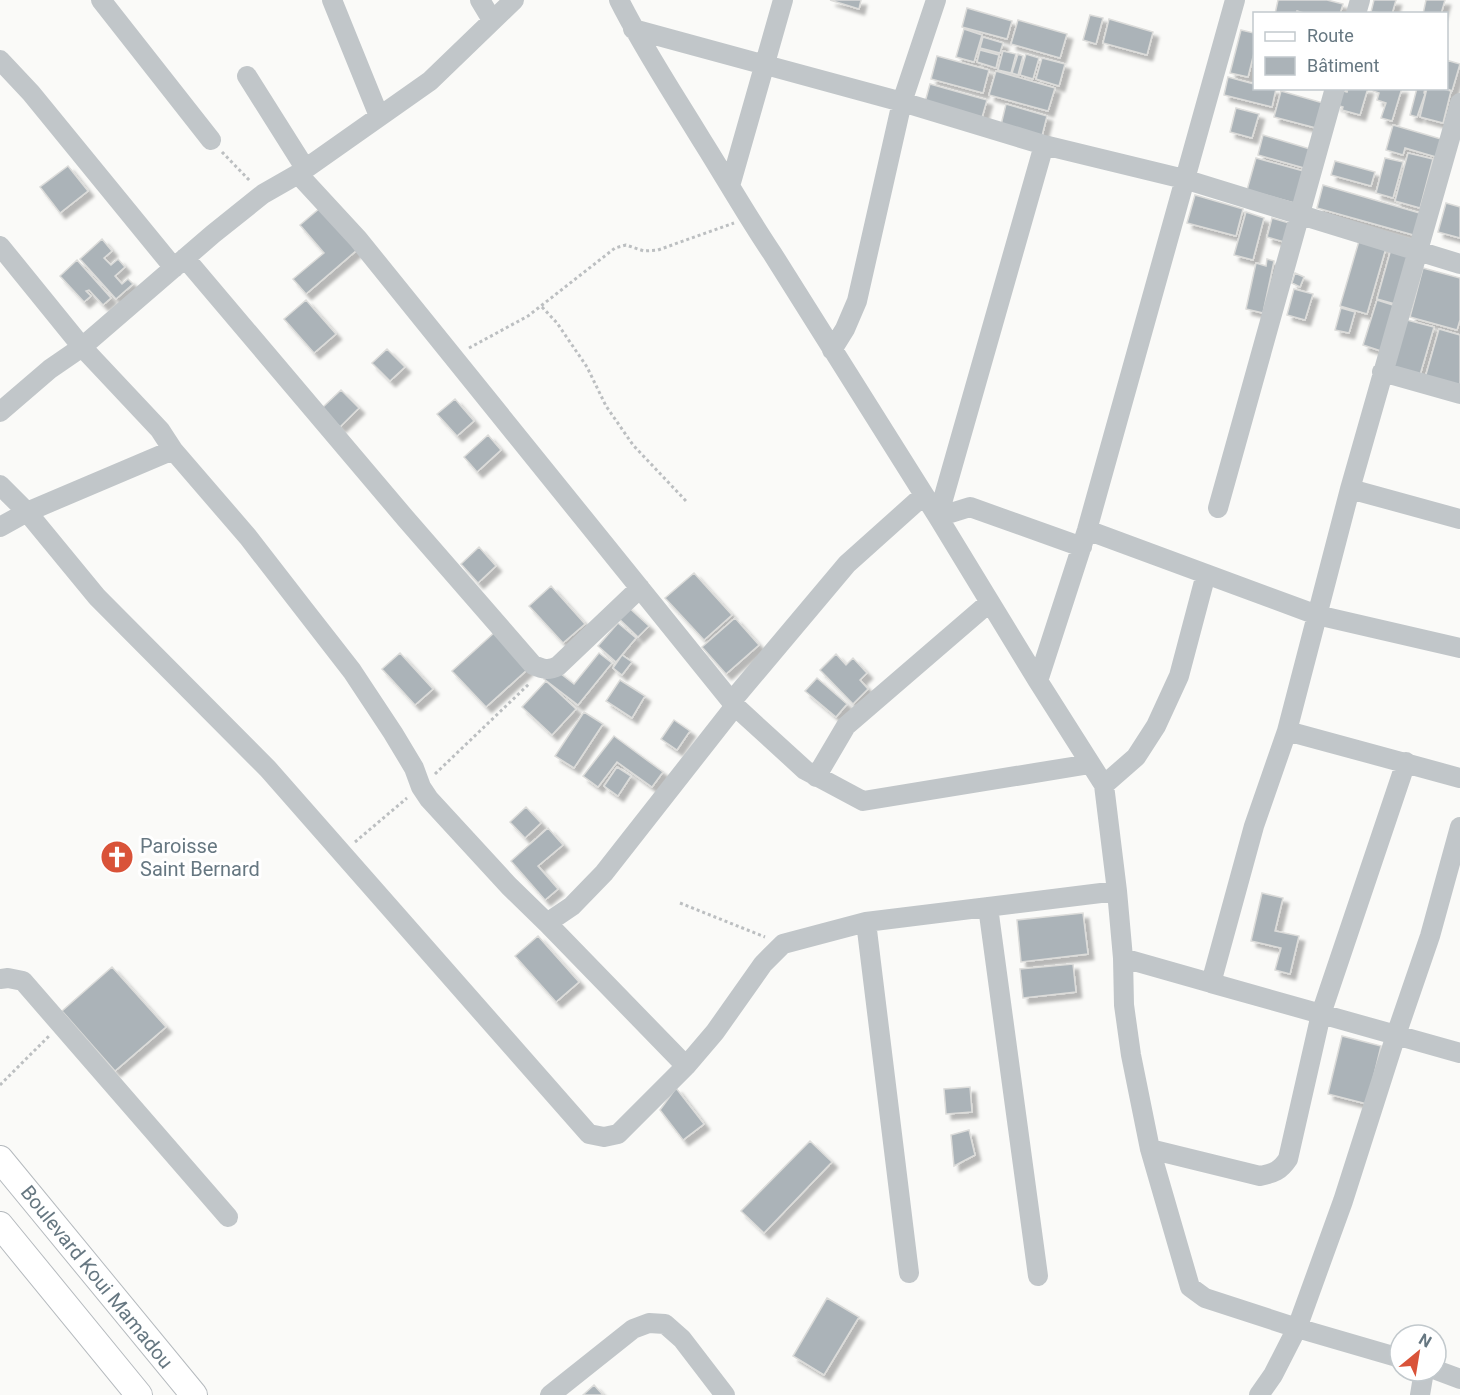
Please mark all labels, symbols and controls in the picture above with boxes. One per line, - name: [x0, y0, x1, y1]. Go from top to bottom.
- legend: [1253, 12, 1448, 90]
- text: Route: [1307, 25, 1354, 46]
- text: Bâtiment: [1307, 55, 1380, 76]
- place label: Paroisse Saint Bernard: [140, 834, 260, 881]
- church icon: Paroisse Saint Bernard: [99, 839, 135, 875]
- street label: Boulevard Koui Mamadou: [16, 1181, 178, 1373]
- north arrow: [1388, 1323, 1448, 1383]
- text: N: [1416, 1329, 1435, 1351]

